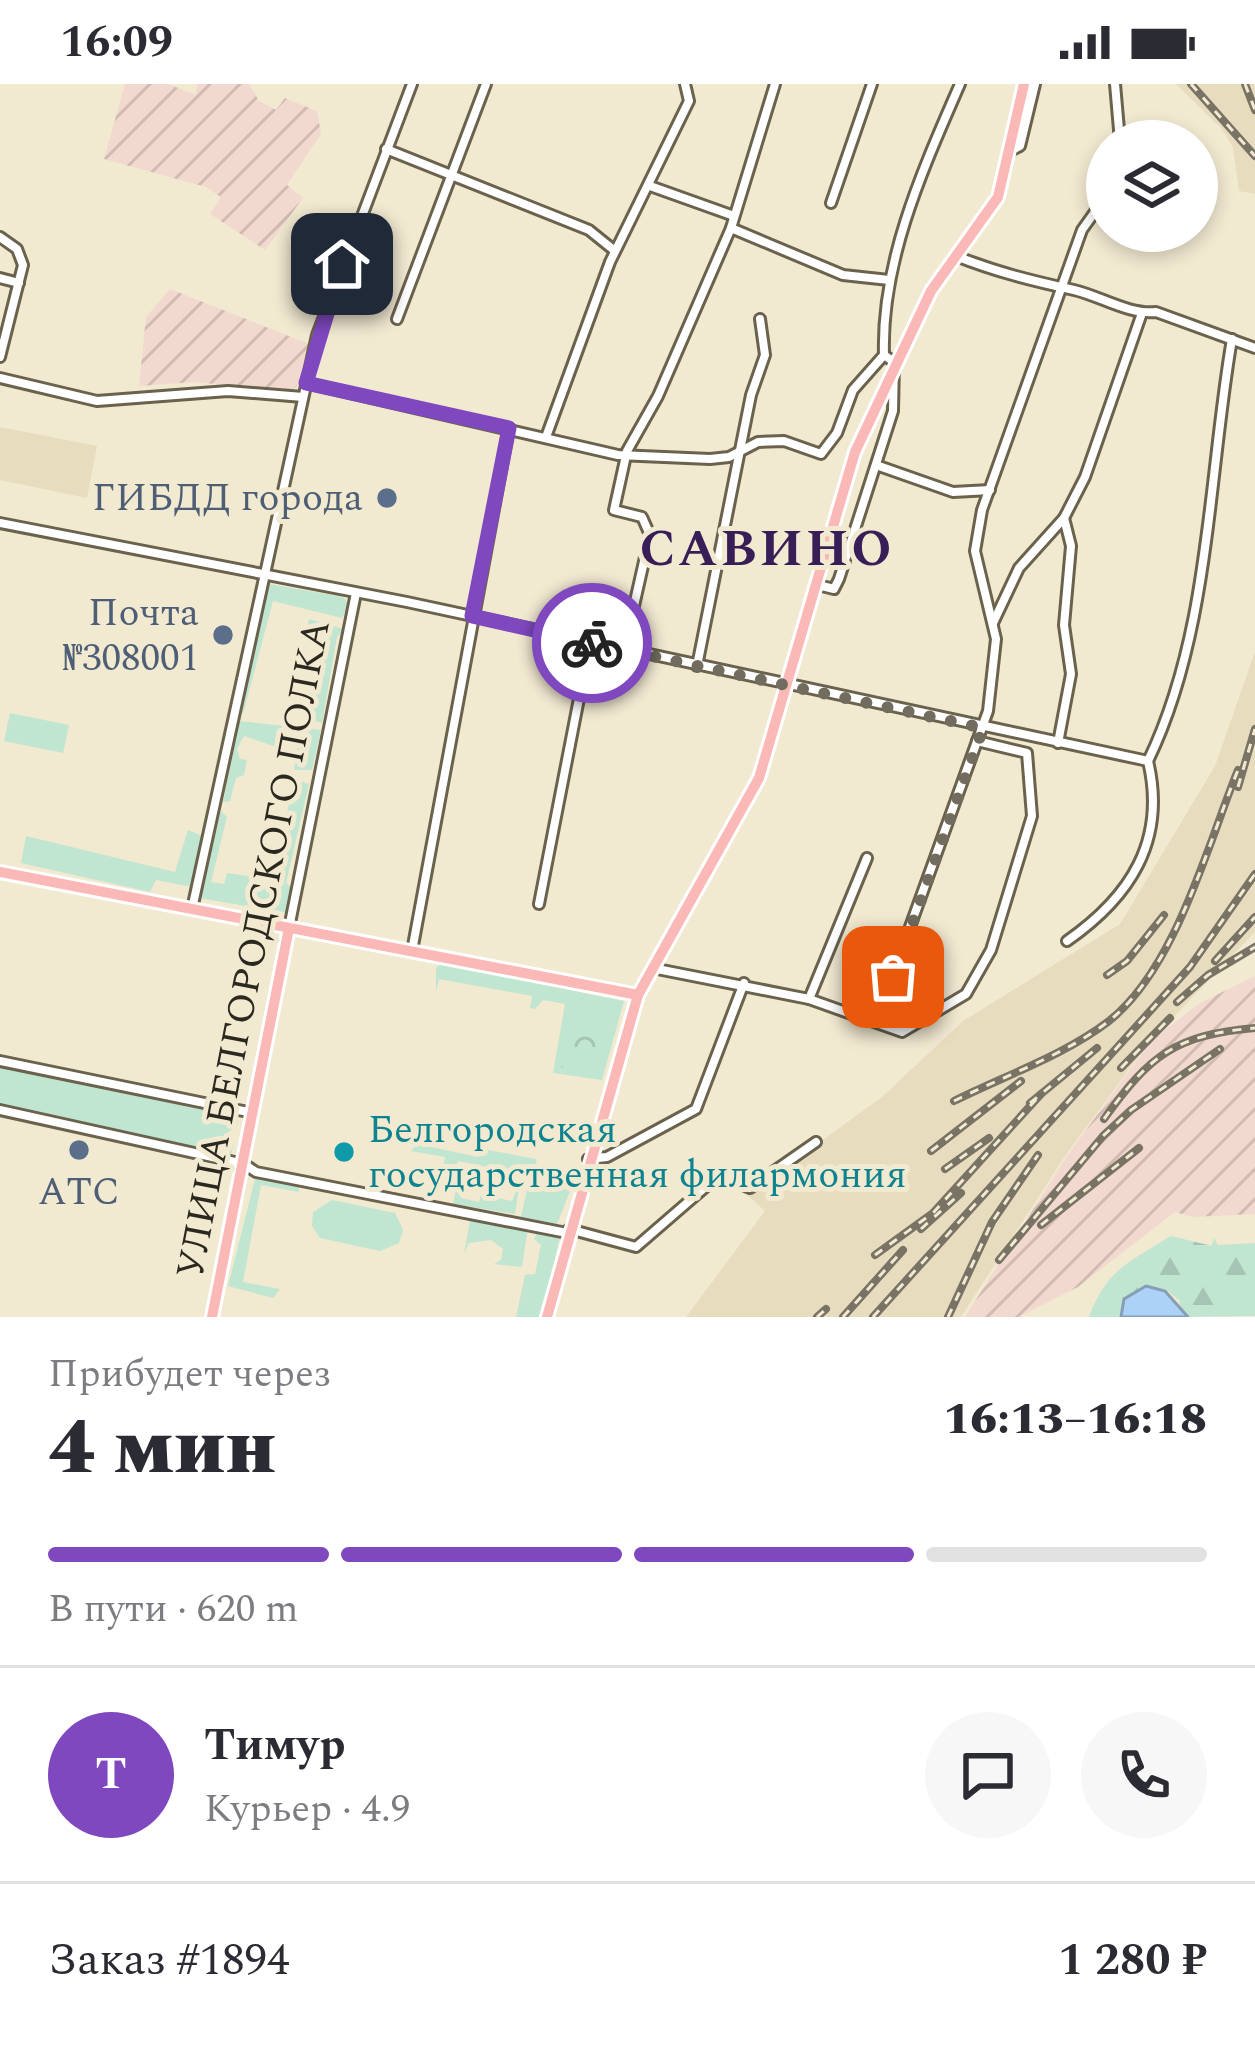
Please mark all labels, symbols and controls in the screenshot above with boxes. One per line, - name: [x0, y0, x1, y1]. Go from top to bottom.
- text: 16:09: [60, 8, 173, 77]
- map controls: [1086, 120, 1218, 252]
- button: layers: [1086, 120, 1218, 252]
- pin: [291, 213, 393, 315]
- icon: home: [309, 231, 375, 297]
- place label: ГИБДД города: [92, 469, 363, 528]
- marker: ГИБДД города: [374, 485, 400, 511]
- district label: САВИНО: [639, 511, 895, 589]
- courier: [532, 583, 652, 703]
- place label: Почта №308001: [62, 584, 199, 688]
- icon: bike: [559, 610, 625, 676]
- street label: УЛИЦА БЕЛГОРОДСКОГО ПОЛКА: [161, 615, 347, 1283]
- marker: Почта №308001: [210, 622, 236, 648]
- pin: [842, 926, 944, 1028]
- icon: bag: [860, 944, 926, 1010]
- place label: Белгородская государственная филармония: [368, 1101, 907, 1205]
- marker: АТС: [66, 1137, 92, 1163]
- marker: Белгородская государственная филармония: [331, 1139, 357, 1165]
- place label: АТС: [38, 1163, 120, 1222]
- text: Прибудет через: [48, 1345, 331, 1404]
- text: 16:13–16:18: [943, 1385, 1207, 1454]
- text: 4 мин: [48, 1389, 276, 1508]
- text: В пути · 620 m: [48, 1580, 299, 1639]
- text: Тимур: [204, 1711, 346, 1780]
- button: chat: [925, 1712, 1051, 1838]
- button: phone: [1081, 1712, 1207, 1838]
- text: Т: [95, 1740, 127, 1809]
- text: Курьер · 4.9: [204, 1780, 410, 1839]
- text: Заказ #1894: [48, 1926, 289, 1995]
- text: 1 280 ₽: [1058, 1926, 1207, 1995]

